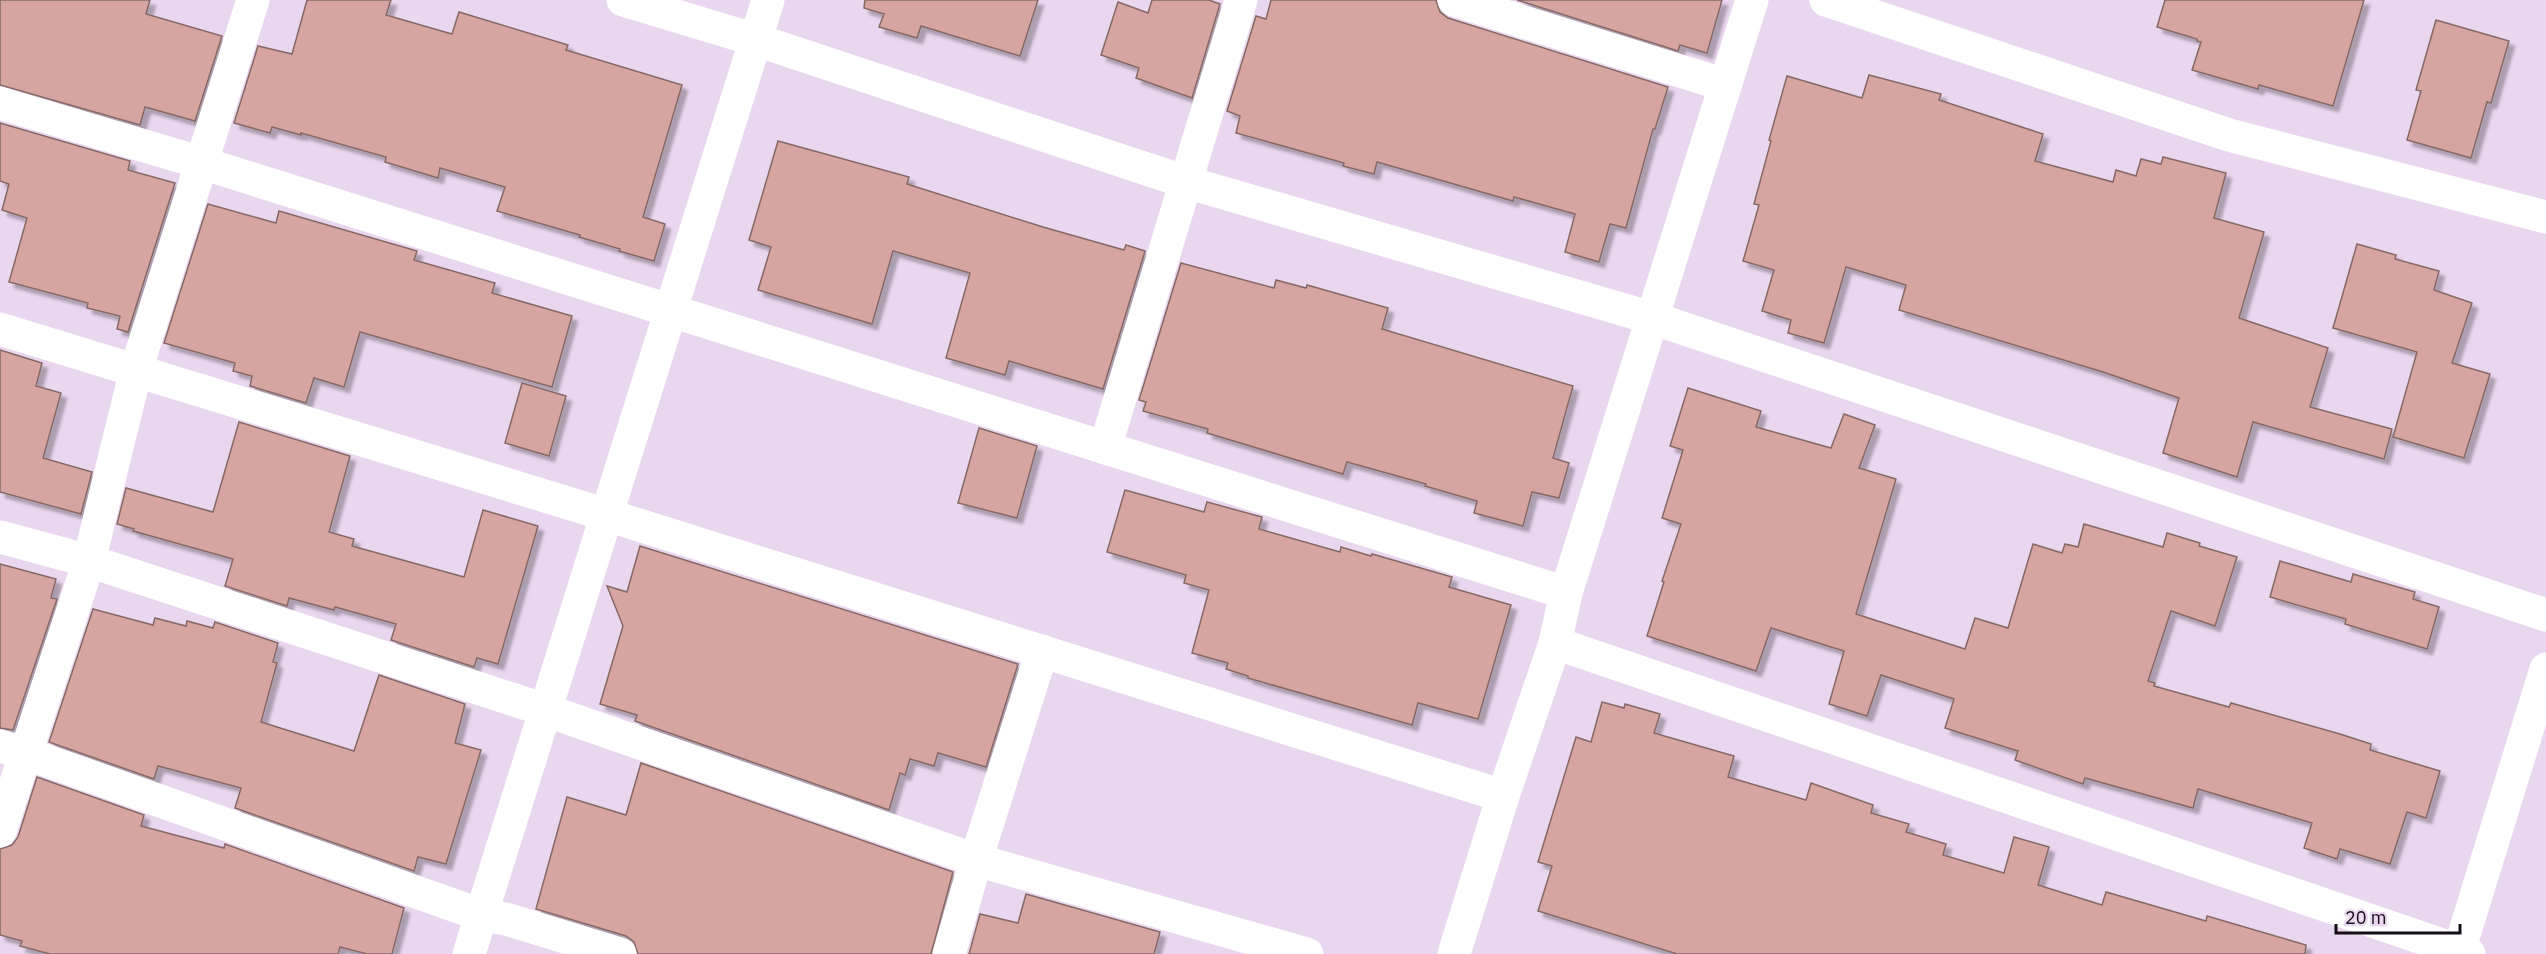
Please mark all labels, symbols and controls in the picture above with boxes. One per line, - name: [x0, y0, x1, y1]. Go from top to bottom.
- scale bar: [2336, 897, 2460, 935]
- text: 20 m: [2345, 906, 2387, 929]

